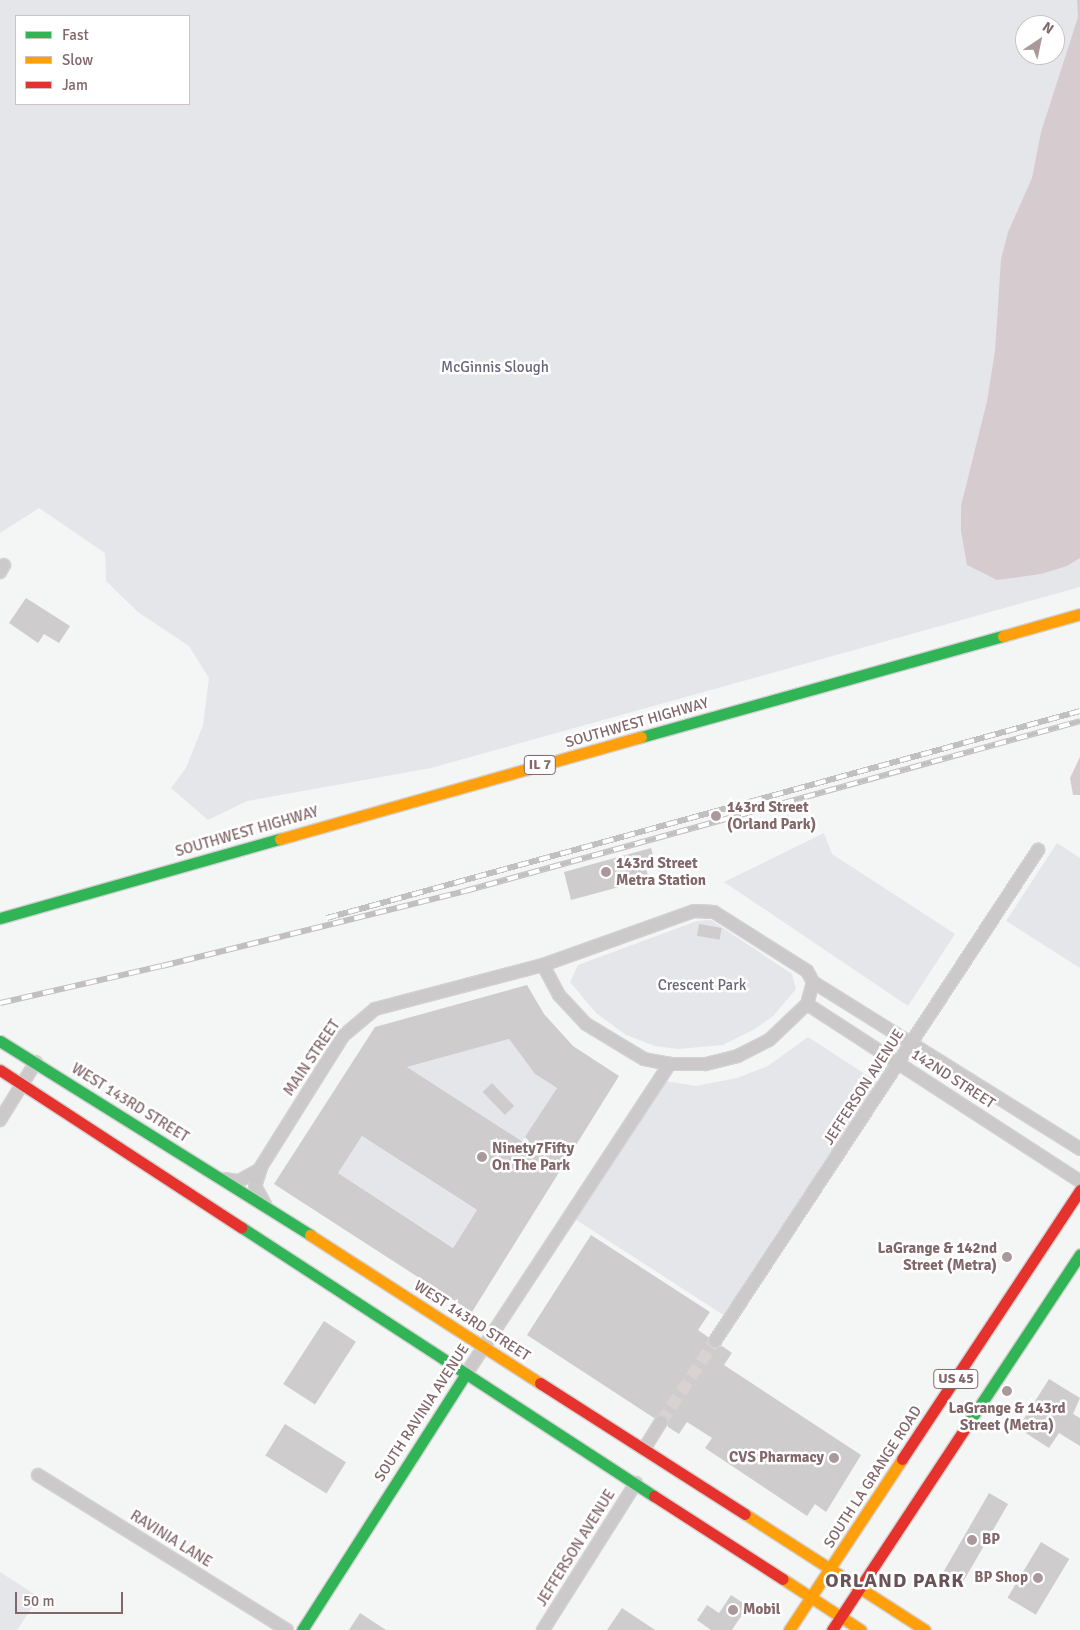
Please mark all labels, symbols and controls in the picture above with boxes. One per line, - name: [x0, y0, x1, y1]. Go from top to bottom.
- legend: [15, 15, 190, 105]
- north arrow: [1015, 15, 1065, 65]
- text: N: [1039, 18, 1057, 38]
- text: Fast: [62, 26, 89, 44]
- text: Slow: [62, 51, 93, 69]
- text: Jam: [62, 76, 88, 94]
- park label: McGinnis Slough: [441, 359, 549, 377]
- street label: SOUTHWEST HIGHWAY: [563, 694, 711, 752]
- road number: IL 7: [524, 754, 556, 776]
- place label: 143rd Street (Orland Park): [727, 798, 816, 833]
- street label: SOUTHWEST HIGHWAY: [173, 803, 321, 861]
- marker: 143rd Street (Orland Park): [709, 809, 723, 823]
- place label: 143rd Street Metra Station: [616, 854, 706, 889]
- marker: 143rd Street Metra Station: [600, 866, 612, 878]
- park label: Crescent Park: [658, 977, 746, 995]
- street label: MAIN STREET: [280, 1017, 344, 1099]
- street label: JEFFERSON AVENUE: [820, 1026, 908, 1148]
- street label: 142ND STREET: [908, 1045, 998, 1113]
- street label: WEST 143RD STREET: [68, 1060, 192, 1146]
- place label: Ninety7Fifty On The Park: [492, 1139, 574, 1174]
- marker: Ninety7Fifty On The Park: [476, 1151, 488, 1163]
- place label: LaGrange & 142nd Street (Metra): [877, 1239, 997, 1274]
- marker: LaGrange & 142nd Street (Metra): [1001, 1251, 1013, 1263]
- street label: WEST 143RD STREET: [411, 1277, 533, 1365]
- street label: SOUTH RAVINIA AVENUE: [371, 1341, 473, 1485]
- road number: US 45: [932, 1368, 980, 1390]
- marker: LaGrange & 143rd Street (Metra): [1001, 1385, 1013, 1397]
- place label: LaGrange & 143rd Street (Metra): [948, 1399, 1066, 1434]
- street label: SOUTH LA GRANGE ROAD: [820, 1403, 926, 1551]
- place label: CVS Pharmacy: [729, 1449, 824, 1467]
- marker: CVS Pharmacy: [828, 1452, 840, 1464]
- street label: JEFFERSON AVENUE: [533, 1486, 619, 1610]
- street label: RAVINIA LANE: [127, 1507, 215, 1571]
- place label: BP: [982, 1531, 1000, 1549]
- marker: BP: [966, 1534, 978, 1546]
- district label: ORLAND PARK: [824, 1568, 966, 1592]
- place label: BP Shop: [974, 1569, 1028, 1587]
- marker: BP Shop: [1032, 1572, 1044, 1584]
- scale bar: [18, 1582, 125, 1614]
- text: 50 m: [23, 1592, 54, 1610]
- place label: Mobil: [743, 1601, 781, 1619]
- marker: Mobil: [727, 1604, 739, 1616]

